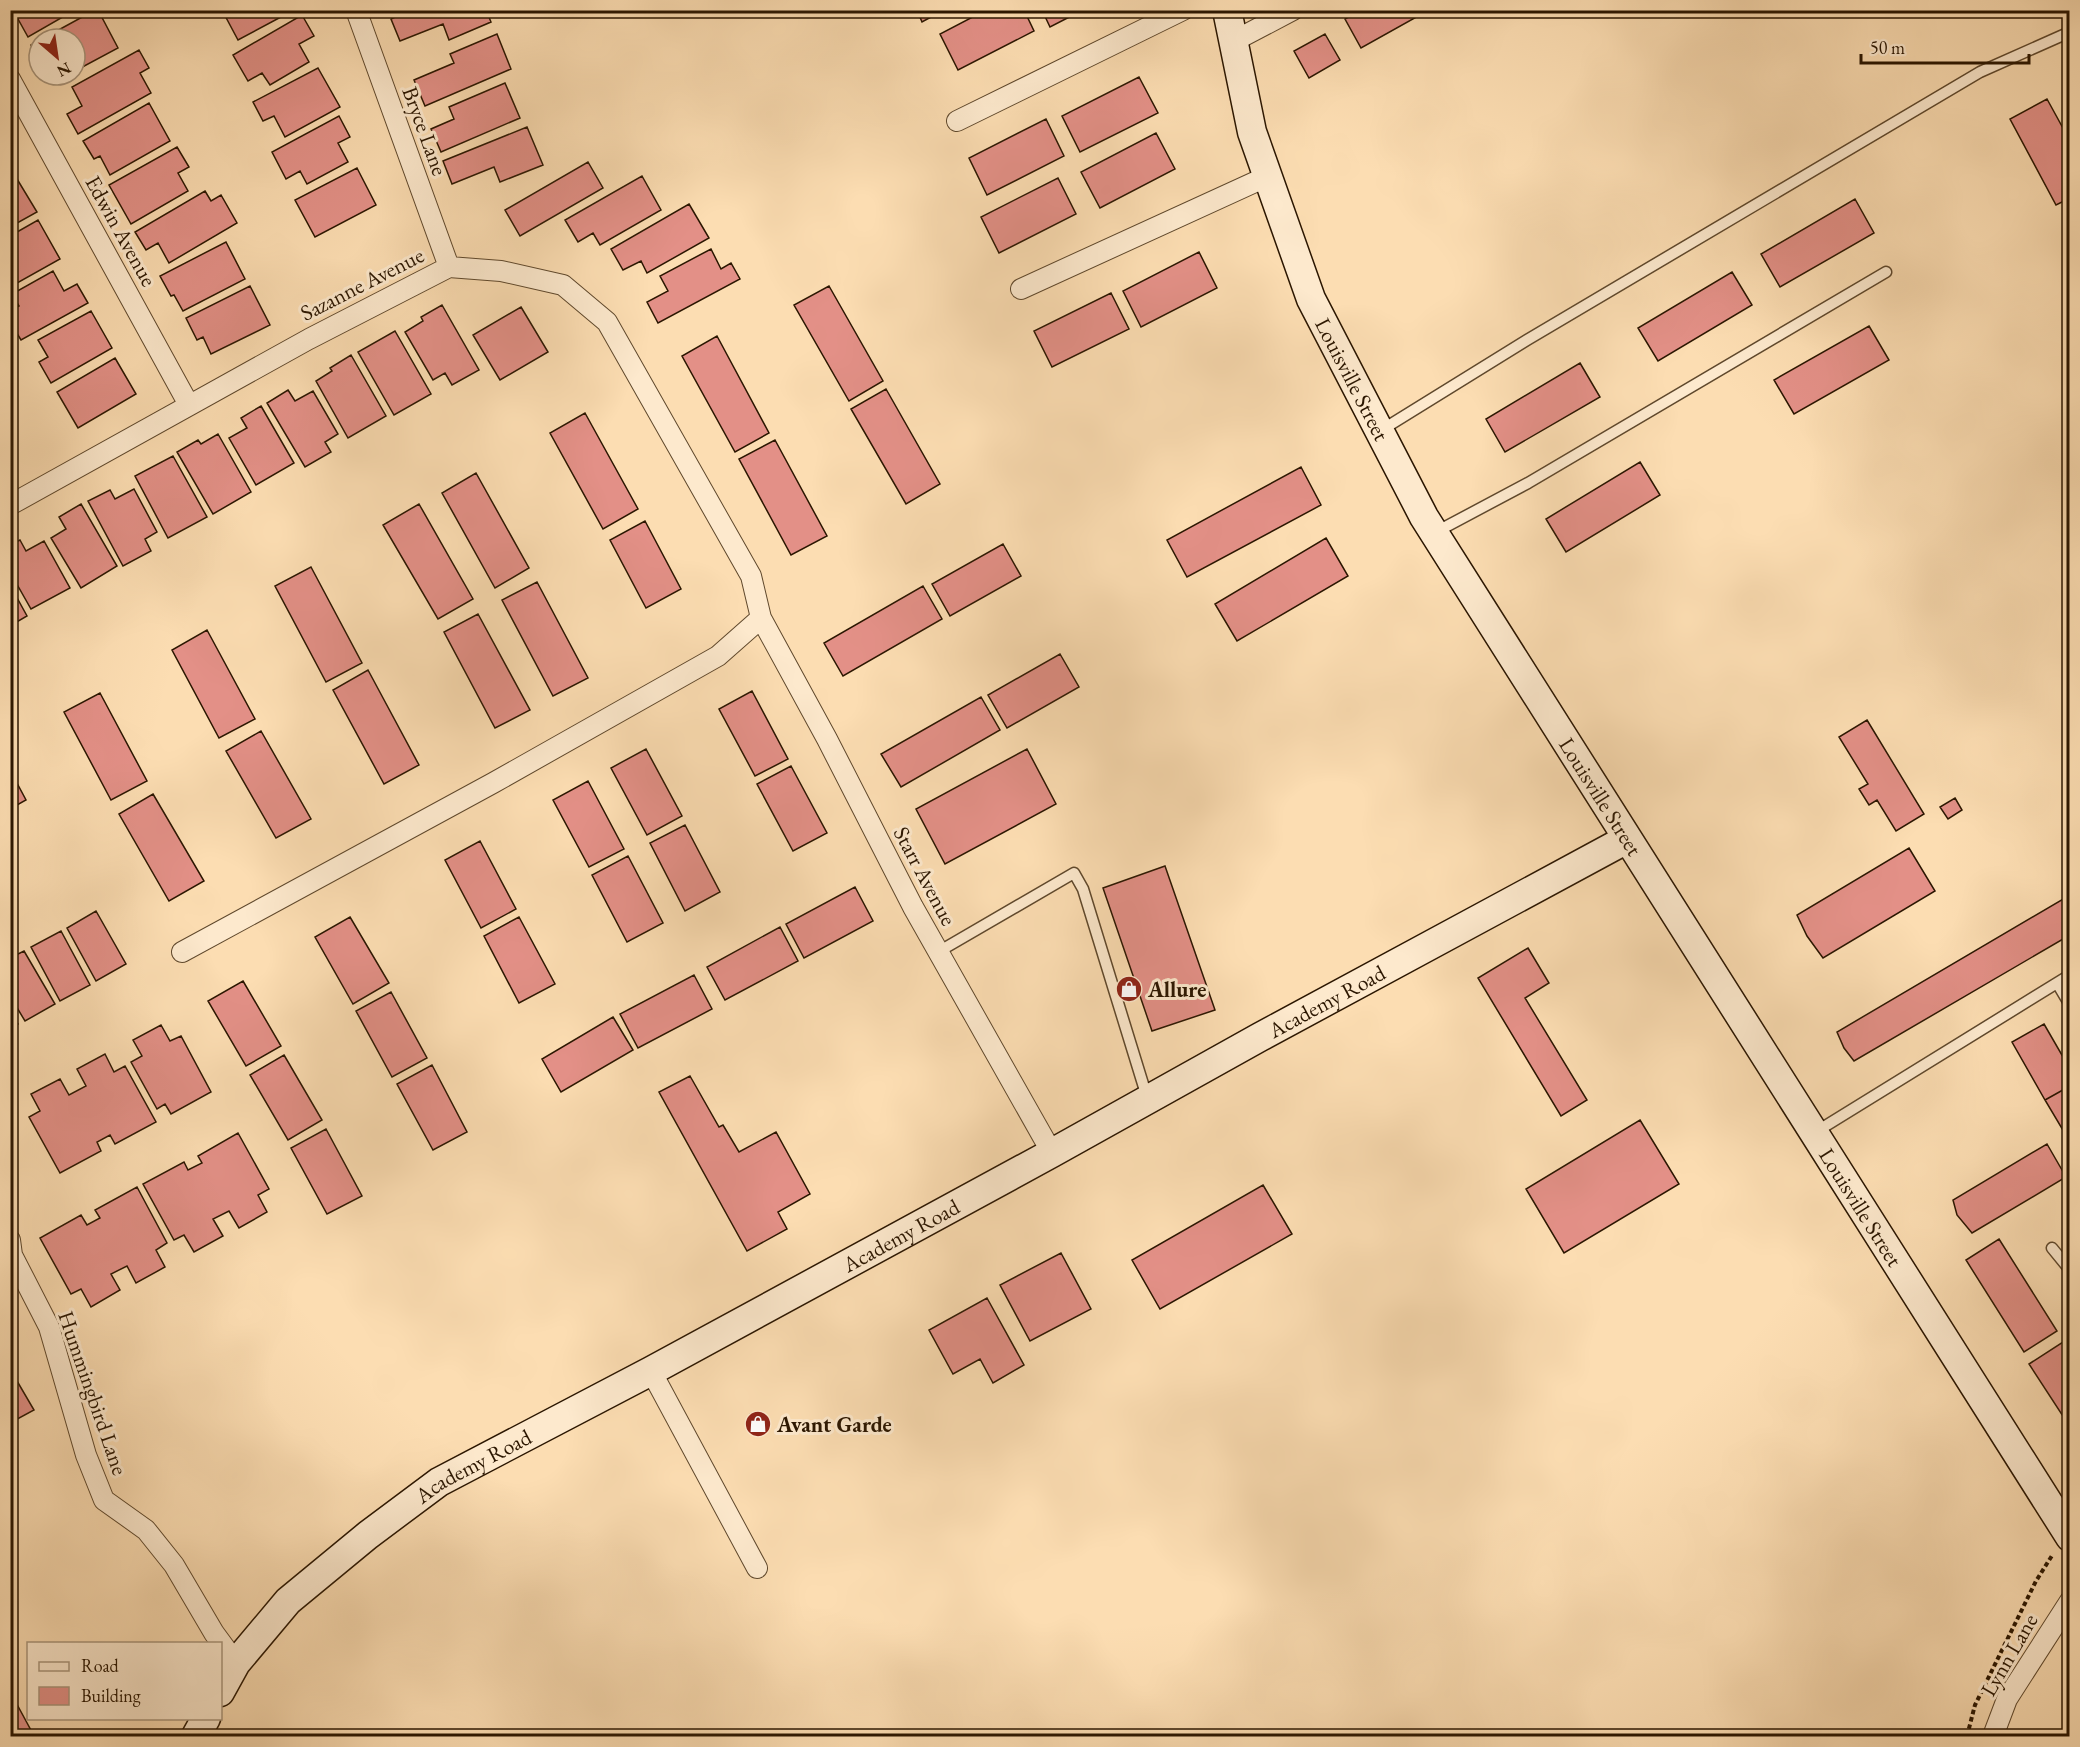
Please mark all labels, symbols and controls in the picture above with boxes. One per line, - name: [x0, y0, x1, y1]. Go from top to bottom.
- north arrow: [27, 27, 87, 87]
- scale bar: [1861, 27, 2029, 65]
- text: 50 m: [1870, 36, 1905, 59]
- text: N: [53, 57, 75, 82]
- street label: Bryce Lane: [396, 82, 455, 180]
- street label: Edwin Avenue: [79, 170, 164, 292]
- street label: Sazanne Avenue: [295, 240, 429, 328]
- street label: Louisville Street: [1309, 313, 1397, 446]
- street label: Louisville Street: [1553, 732, 1649, 861]
- street label: Starr Avenue: [887, 821, 963, 931]
- street label: Academy Road: [1262, 957, 1391, 1045]
- shop icon: Allure: [1114, 974, 1144, 1004]
- place label: Allure: [1147, 975, 1206, 1004]
- street label: Louisville Street: [1813, 1142, 1909, 1272]
- street label: Academy Road: [836, 1191, 965, 1279]
- street label: Hummingbird Lane: [51, 1307, 135, 1479]
- shop icon: Avant Garde: [743, 1409, 773, 1439]
- place label: Avant Garde: [776, 1410, 892, 1439]
- street label: Academy Road: [408, 1421, 537, 1510]
- street label: Lynn Lane: [1974, 1608, 2044, 1702]
- legend: [27, 1642, 222, 1720]
- text: Road: [81, 1654, 120, 1677]
- text: Building: [81, 1684, 141, 1707]

